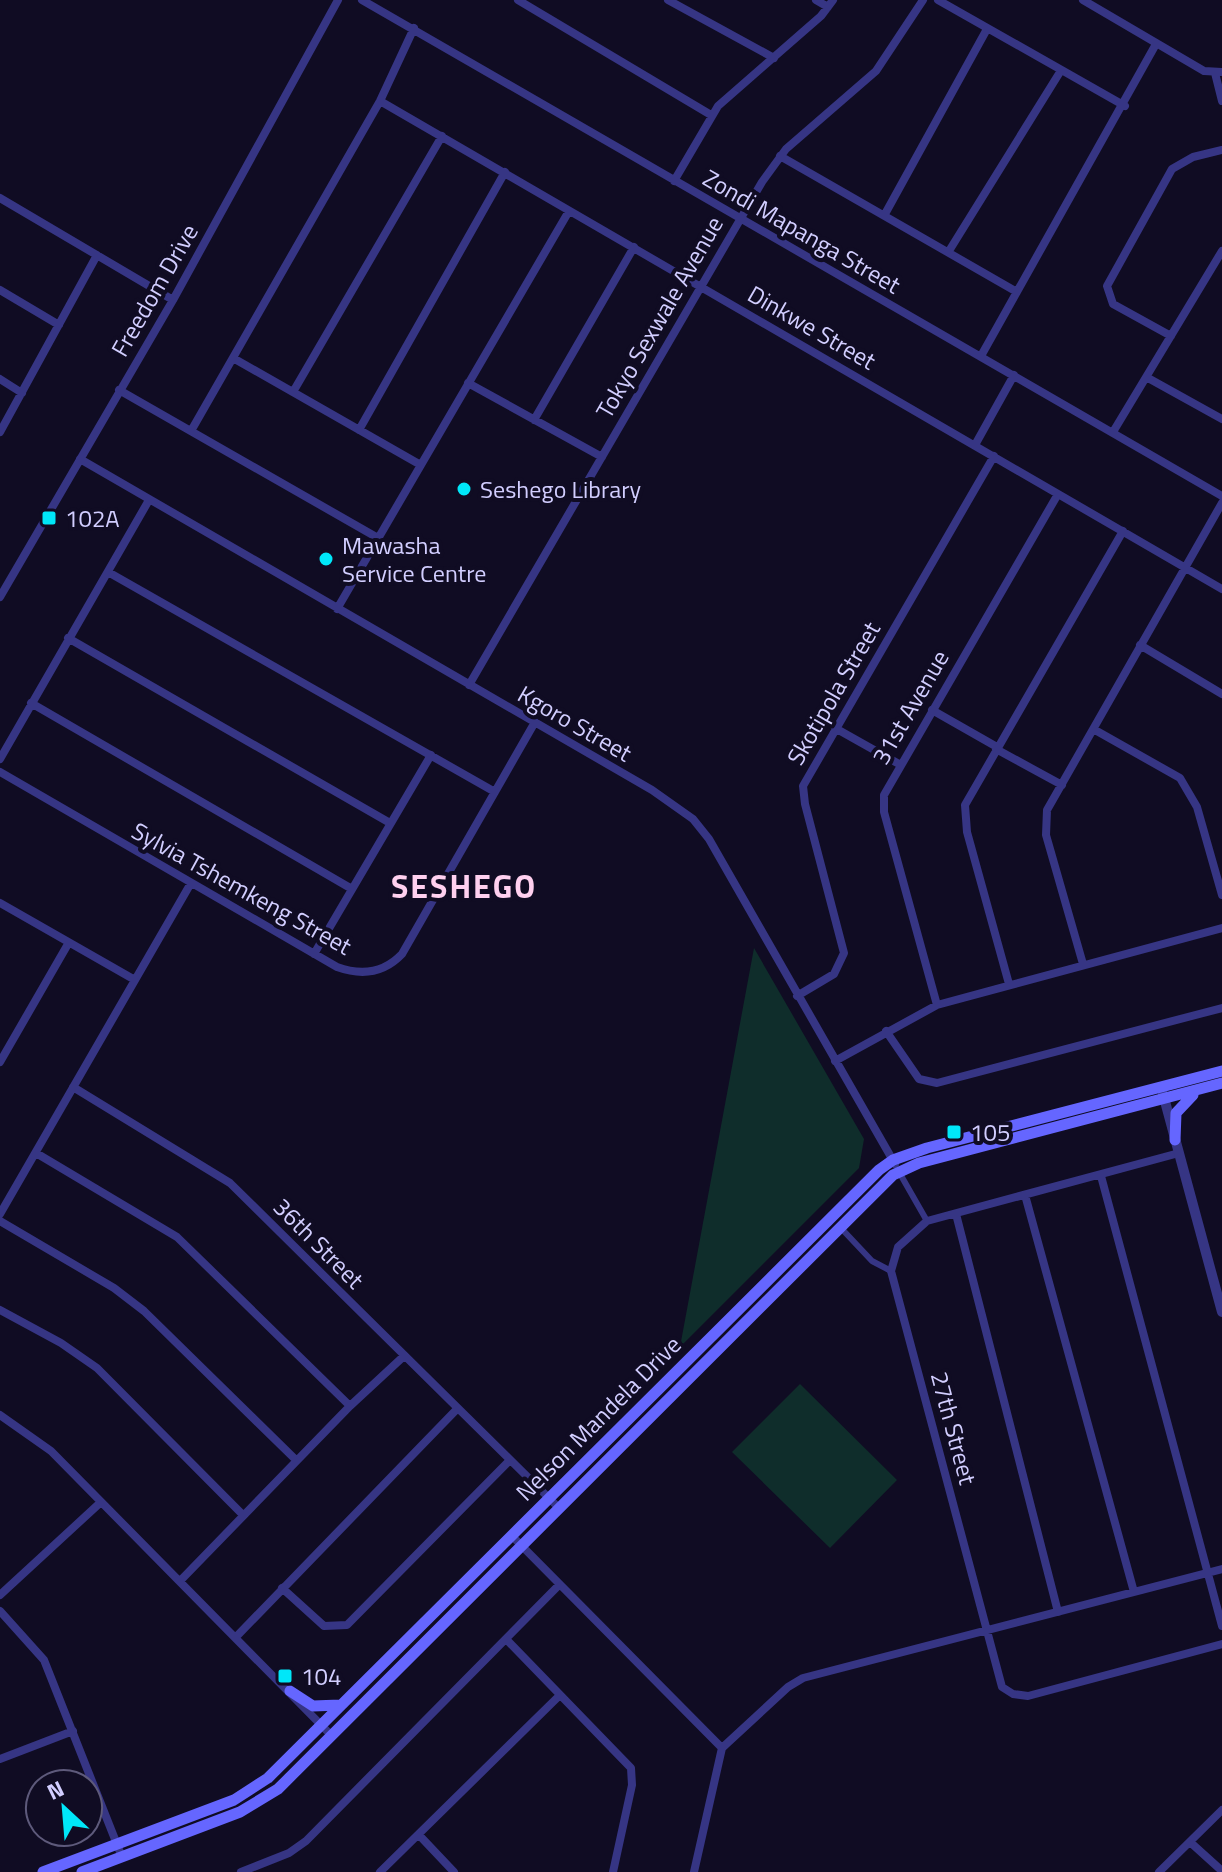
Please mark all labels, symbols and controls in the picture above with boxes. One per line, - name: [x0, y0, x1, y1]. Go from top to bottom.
- street label: Zondi Mapanga Street: [697, 160, 908, 303]
- street label: Tokyo Sexwale Avenue: [586, 209, 732, 425]
- street label: Freedom Drive: [102, 217, 206, 363]
- street label: Dinkwe Street: [741, 276, 883, 379]
- place label: Seshego Library: [480, 471, 642, 507]
- marker: Seshego Library: [455, 480, 473, 498]
- place label: 102A: [65, 500, 120, 536]
- marker: 102A: [40, 509, 58, 527]
- place label: Mawasha Service Centre: [342, 527, 486, 591]
- marker: Mawasha Service Centre: [317, 550, 335, 568]
- street label: Skotipola Street: [777, 614, 889, 771]
- street label: 31st Avenue: [863, 643, 957, 771]
- street label: Kgoro Street: [511, 676, 639, 770]
- street label: Sylvia Tshemkeng Street: [126, 813, 359, 964]
- district label: SESHEGO: [391, 862, 537, 910]
- place label: 105: [970, 1114, 1010, 1150]
- marker: 105: [945, 1123, 963, 1141]
- street label: 36th Street: [265, 1189, 373, 1297]
- street label: Nelson Mandela Drive: [507, 1327, 689, 1509]
- street label: 27th Street: [922, 1368, 986, 1489]
- place label: 104: [301, 1658, 341, 1694]
- marker: 104: [276, 1667, 294, 1685]
- north arrow: [24, 1768, 104, 1848]
- text: N: [41, 1771, 70, 1809]

